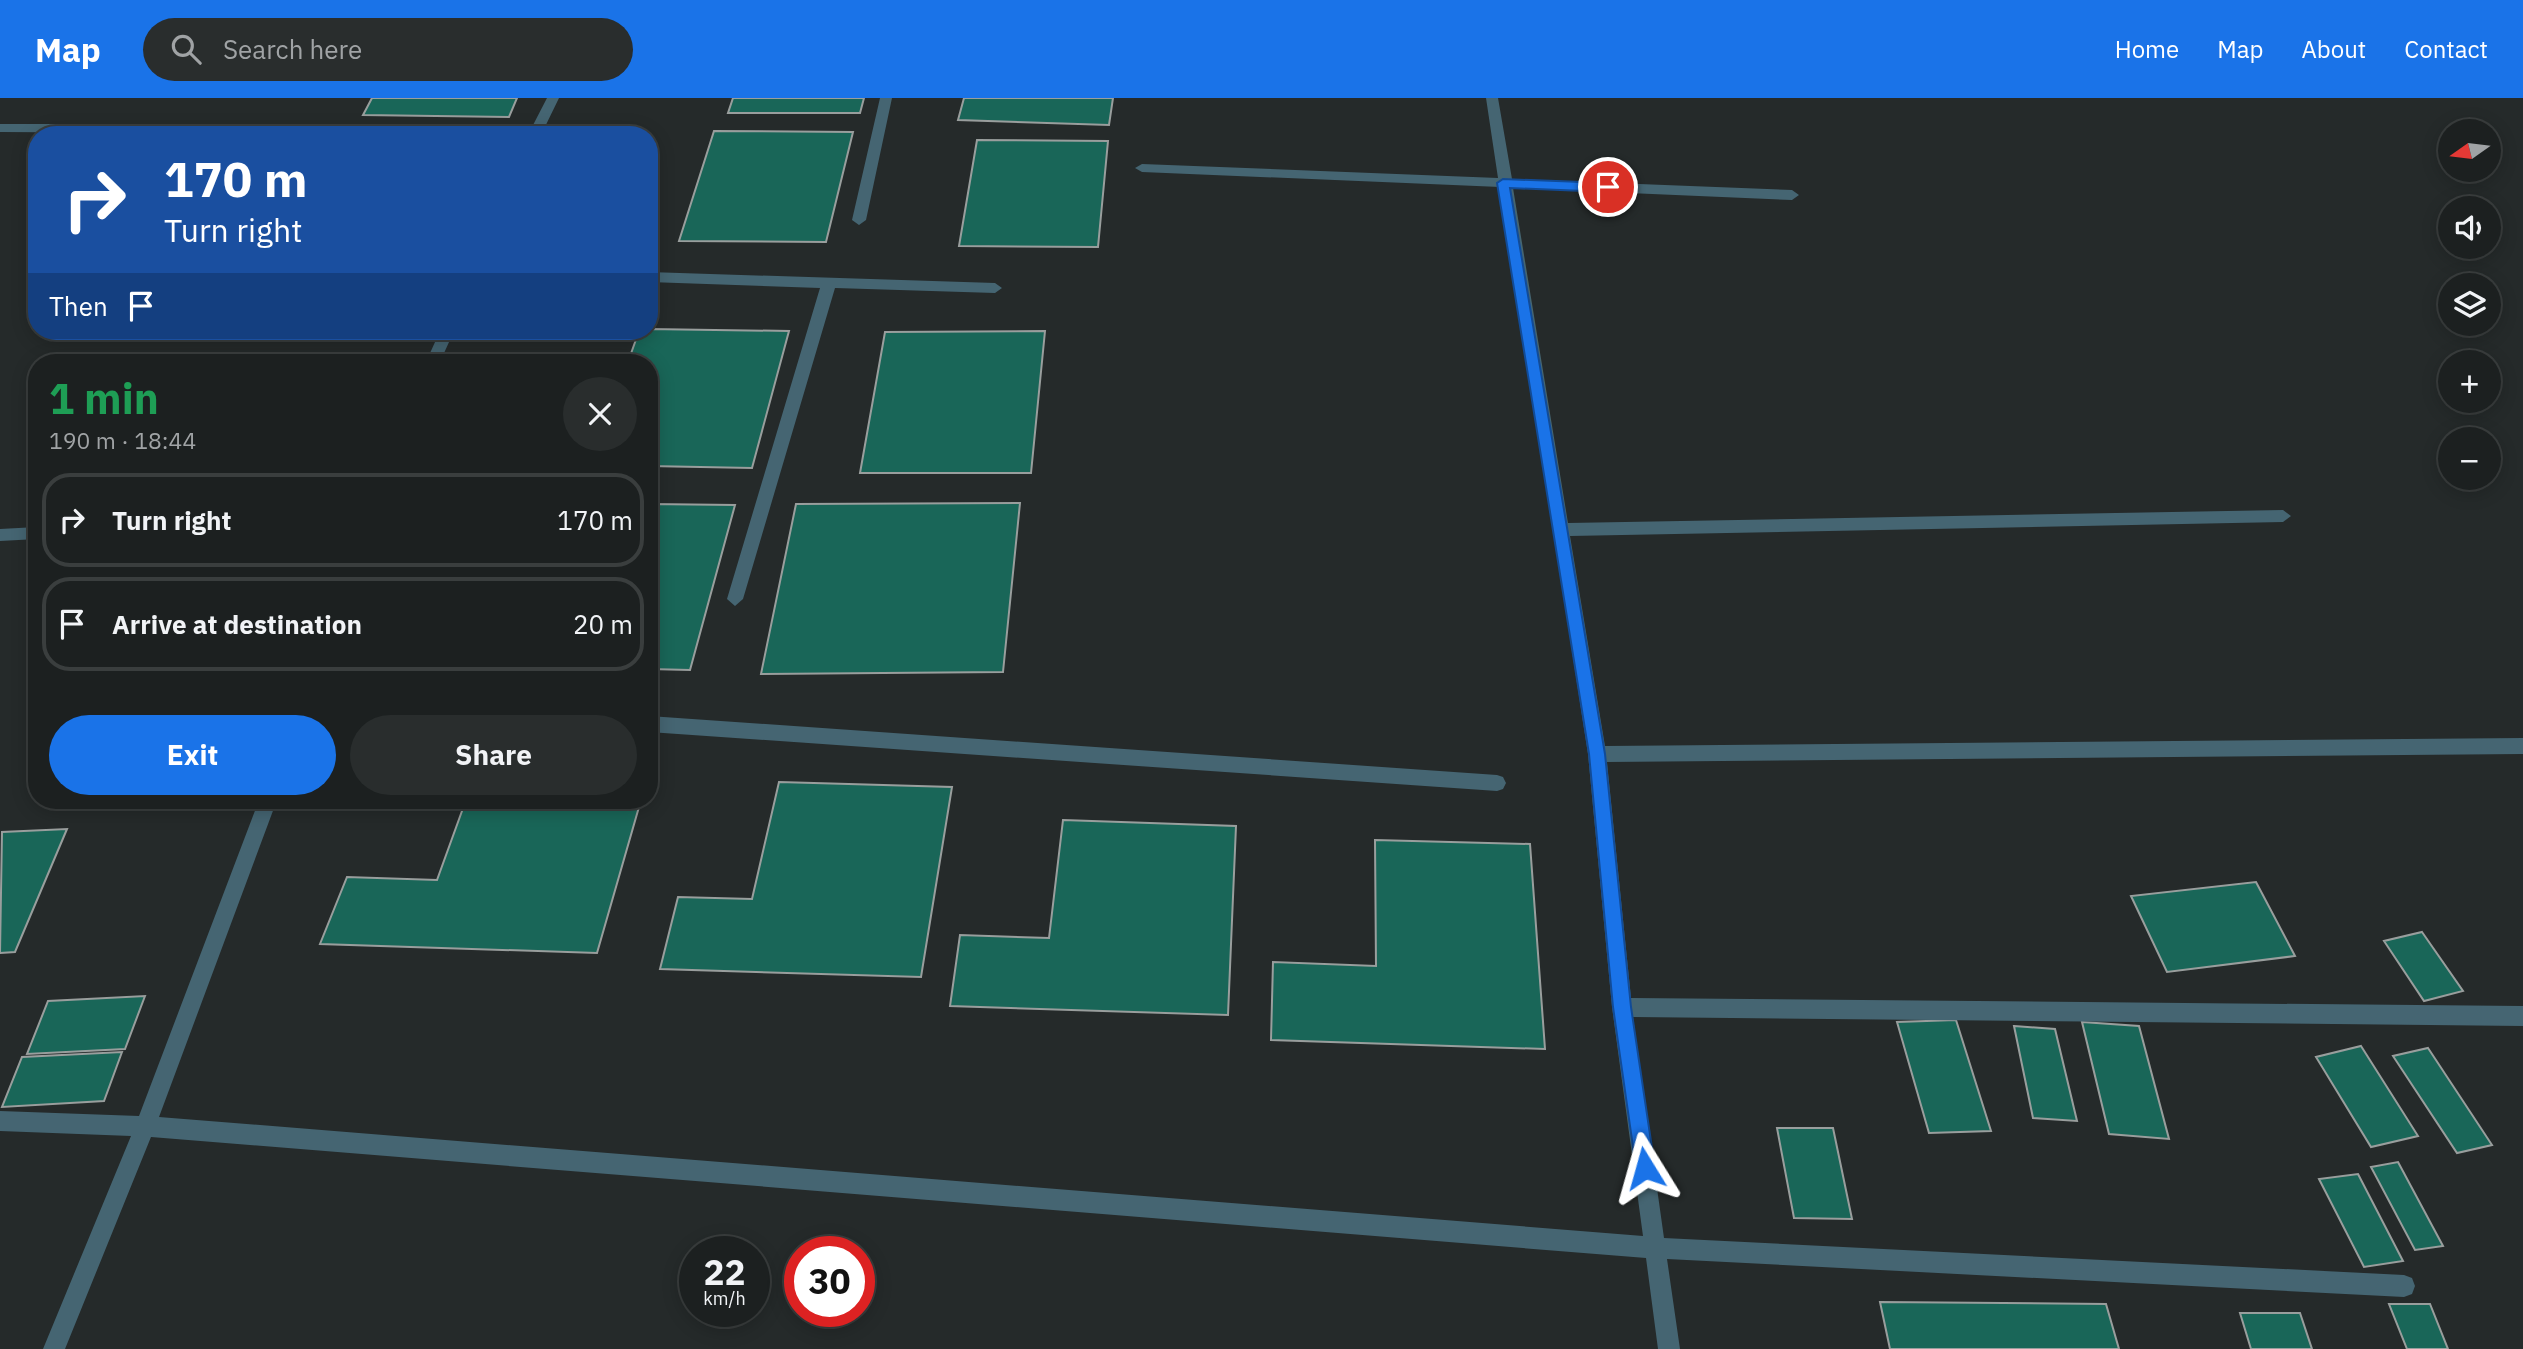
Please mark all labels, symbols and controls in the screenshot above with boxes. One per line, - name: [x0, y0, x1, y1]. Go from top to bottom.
- search box: [143, 18, 633, 81]
- text: Map: [35, 28, 101, 71]
- icon: search: [167, 30, 205, 68]
- text: Search here: [223, 32, 362, 66]
- text: Home: [2115, 33, 2179, 65]
- text: Map: [2217, 33, 2263, 65]
- text: About: [2301, 33, 2366, 65]
- text: Contact: [2404, 33, 2488, 65]
- north arrow: [2438, 119, 2501, 182]
- map controls: [2438, 119, 2501, 490]
- text: 170 m: [164, 147, 308, 210]
- icon: right: [49, 154, 140, 245]
- pin: [1578, 157, 1638, 217]
- icon: arrive: [1589, 168, 1627, 206]
- button: sound: [2438, 196, 2501, 259]
- text: Turn right: [164, 209, 302, 251]
- button: layers: [2438, 273, 2501, 336]
- icon: arrive: [122, 287, 160, 325]
- text: Then: [49, 289, 108, 323]
- button: +: [2438, 350, 2501, 413]
- text: 1 min: [49, 371, 159, 426]
- button: close: [563, 377, 637, 451]
- text: 190 m · 18:44: [49, 425, 196, 455]
- button: −: [2438, 427, 2501, 490]
- icon: right: [53, 501, 91, 539]
- text: Turn right: [112, 503, 231, 537]
- text: 170 m: [557, 503, 633, 537]
- icon: arrive: [53, 605, 91, 643]
- text: Arrive at destination: [112, 607, 362, 641]
- text: 20 m: [573, 607, 633, 641]
- button: Exit: [49, 715, 336, 795]
- button: Share: [350, 715, 637, 795]
- position arrow: [1608, 1131, 1682, 1205]
- speed limit sign: 30: [784, 1236, 875, 1327]
- text: 22: [703, 1249, 746, 1295]
- text: km/h: [703, 1287, 746, 1310]

